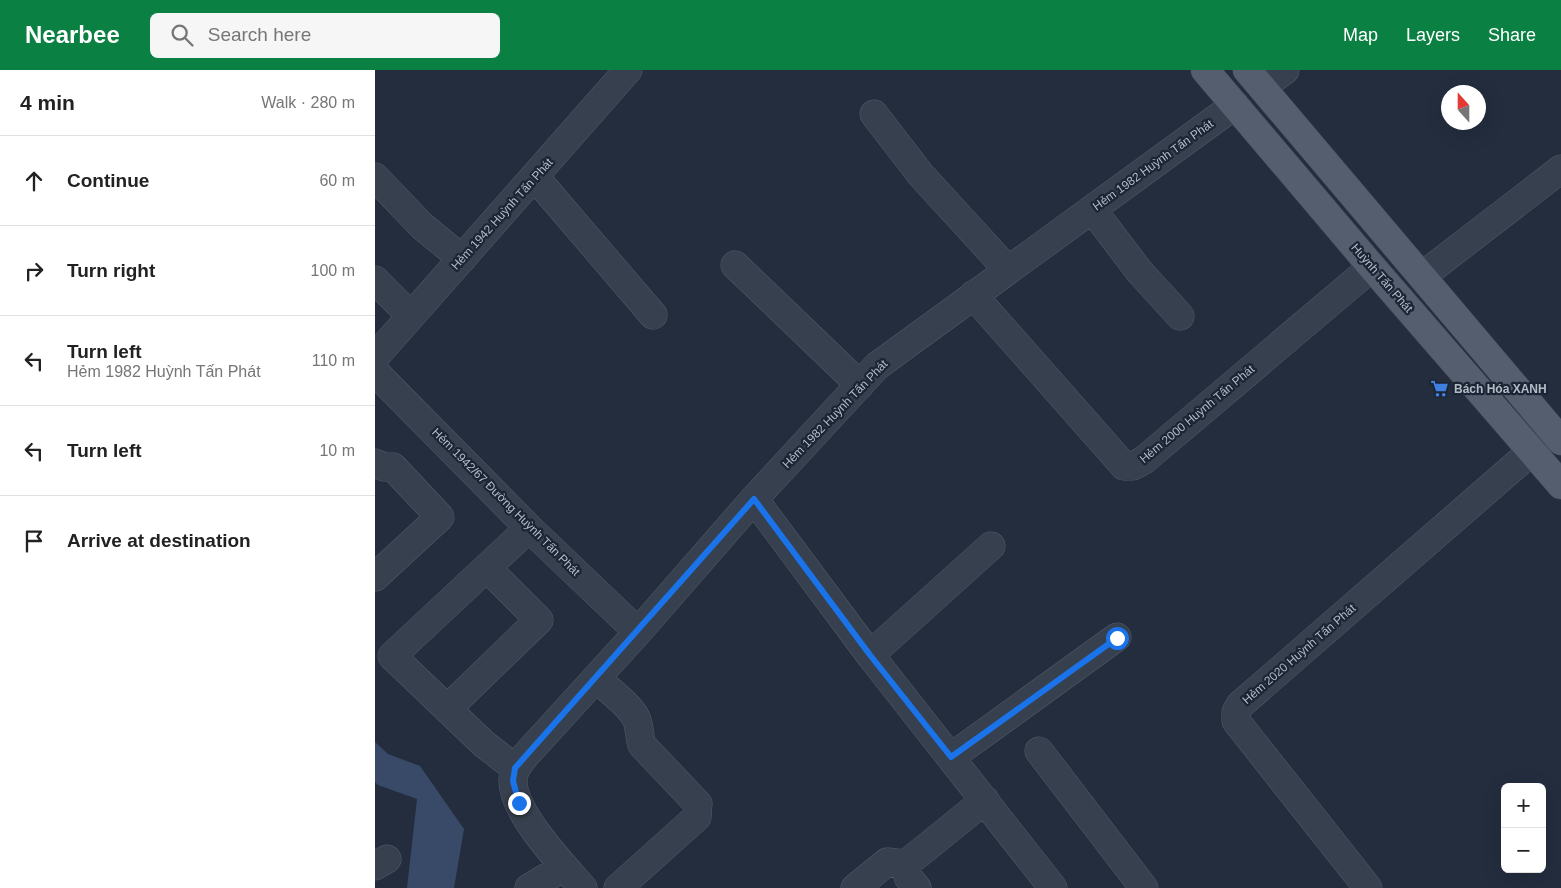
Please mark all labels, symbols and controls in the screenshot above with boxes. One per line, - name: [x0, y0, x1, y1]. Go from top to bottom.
- search box: [150, 13, 500, 58]
- text: Nearbee: [25, 21, 120, 48]
- icon: search: [168, 21, 196, 49]
- text: Search here: [208, 24, 311, 45]
- text: Map: [1343, 25, 1378, 45]
- text: Layers: [1406, 25, 1460, 45]
- text: Share: [1488, 25, 1536, 45]
- north arrow: [1441, 85, 1486, 130]
- text: 4 min: [20, 91, 75, 114]
- text: Walk · 280 m: [261, 94, 355, 111]
- street label: Hẻm 1982 Huỳnh Tấn Phát: [1090, 116, 1216, 213]
- street label: Hẻm 1942 Huỳnh Tấn Phát: [448, 155, 556, 273]
- icon: ahead: [20, 167, 48, 195]
- text: Continue: [67, 170, 149, 191]
- text: 60 m: [319, 172, 355, 189]
- street label: Huỳnh Tấn Phát: [1348, 241, 1416, 316]
- icon: right: [20, 257, 48, 285]
- text: Turn right: [67, 260, 155, 281]
- text: 100 m: [311, 262, 355, 279]
- text: Turn left: [67, 341, 142, 362]
- icon: left: [20, 347, 48, 375]
- text: 110 m: [312, 352, 355, 369]
- street label: Hẻm 1982 Huỳnh Tấn Phát: [780, 356, 891, 471]
- street label: Hẻm 2000 Huỳnh Tấn Phát: [1137, 362, 1258, 466]
- text: Hẻm 1982 Huỳnh Tấn Phát: [67, 363, 261, 380]
- supermarket icon: Bách Hóa XANH: [1430, 379, 1450, 399]
- place label: Bách Hóa XANH: [1454, 382, 1547, 396]
- street label: Hẻm 1942/67 Đường Huỳnh Tấn Phát: [429, 425, 583, 579]
- icon: left: [20, 437, 48, 465]
- text: Turn left: [67, 440, 142, 461]
- text: 10 m: [319, 442, 355, 459]
- icon: arrive: [20, 527, 48, 555]
- text: Arrive at destination: [67, 530, 251, 551]
- street label: Hẻm 2020 Huỳnh Tấn Phát: [1240, 601, 1359, 707]
- route start: [1106, 627, 1129, 650]
- map controls: [1501, 783, 1546, 873]
- button: +: [1501, 783, 1546, 828]
- route end: [508, 792, 531, 815]
- button: −: [1501, 828, 1546, 873]

